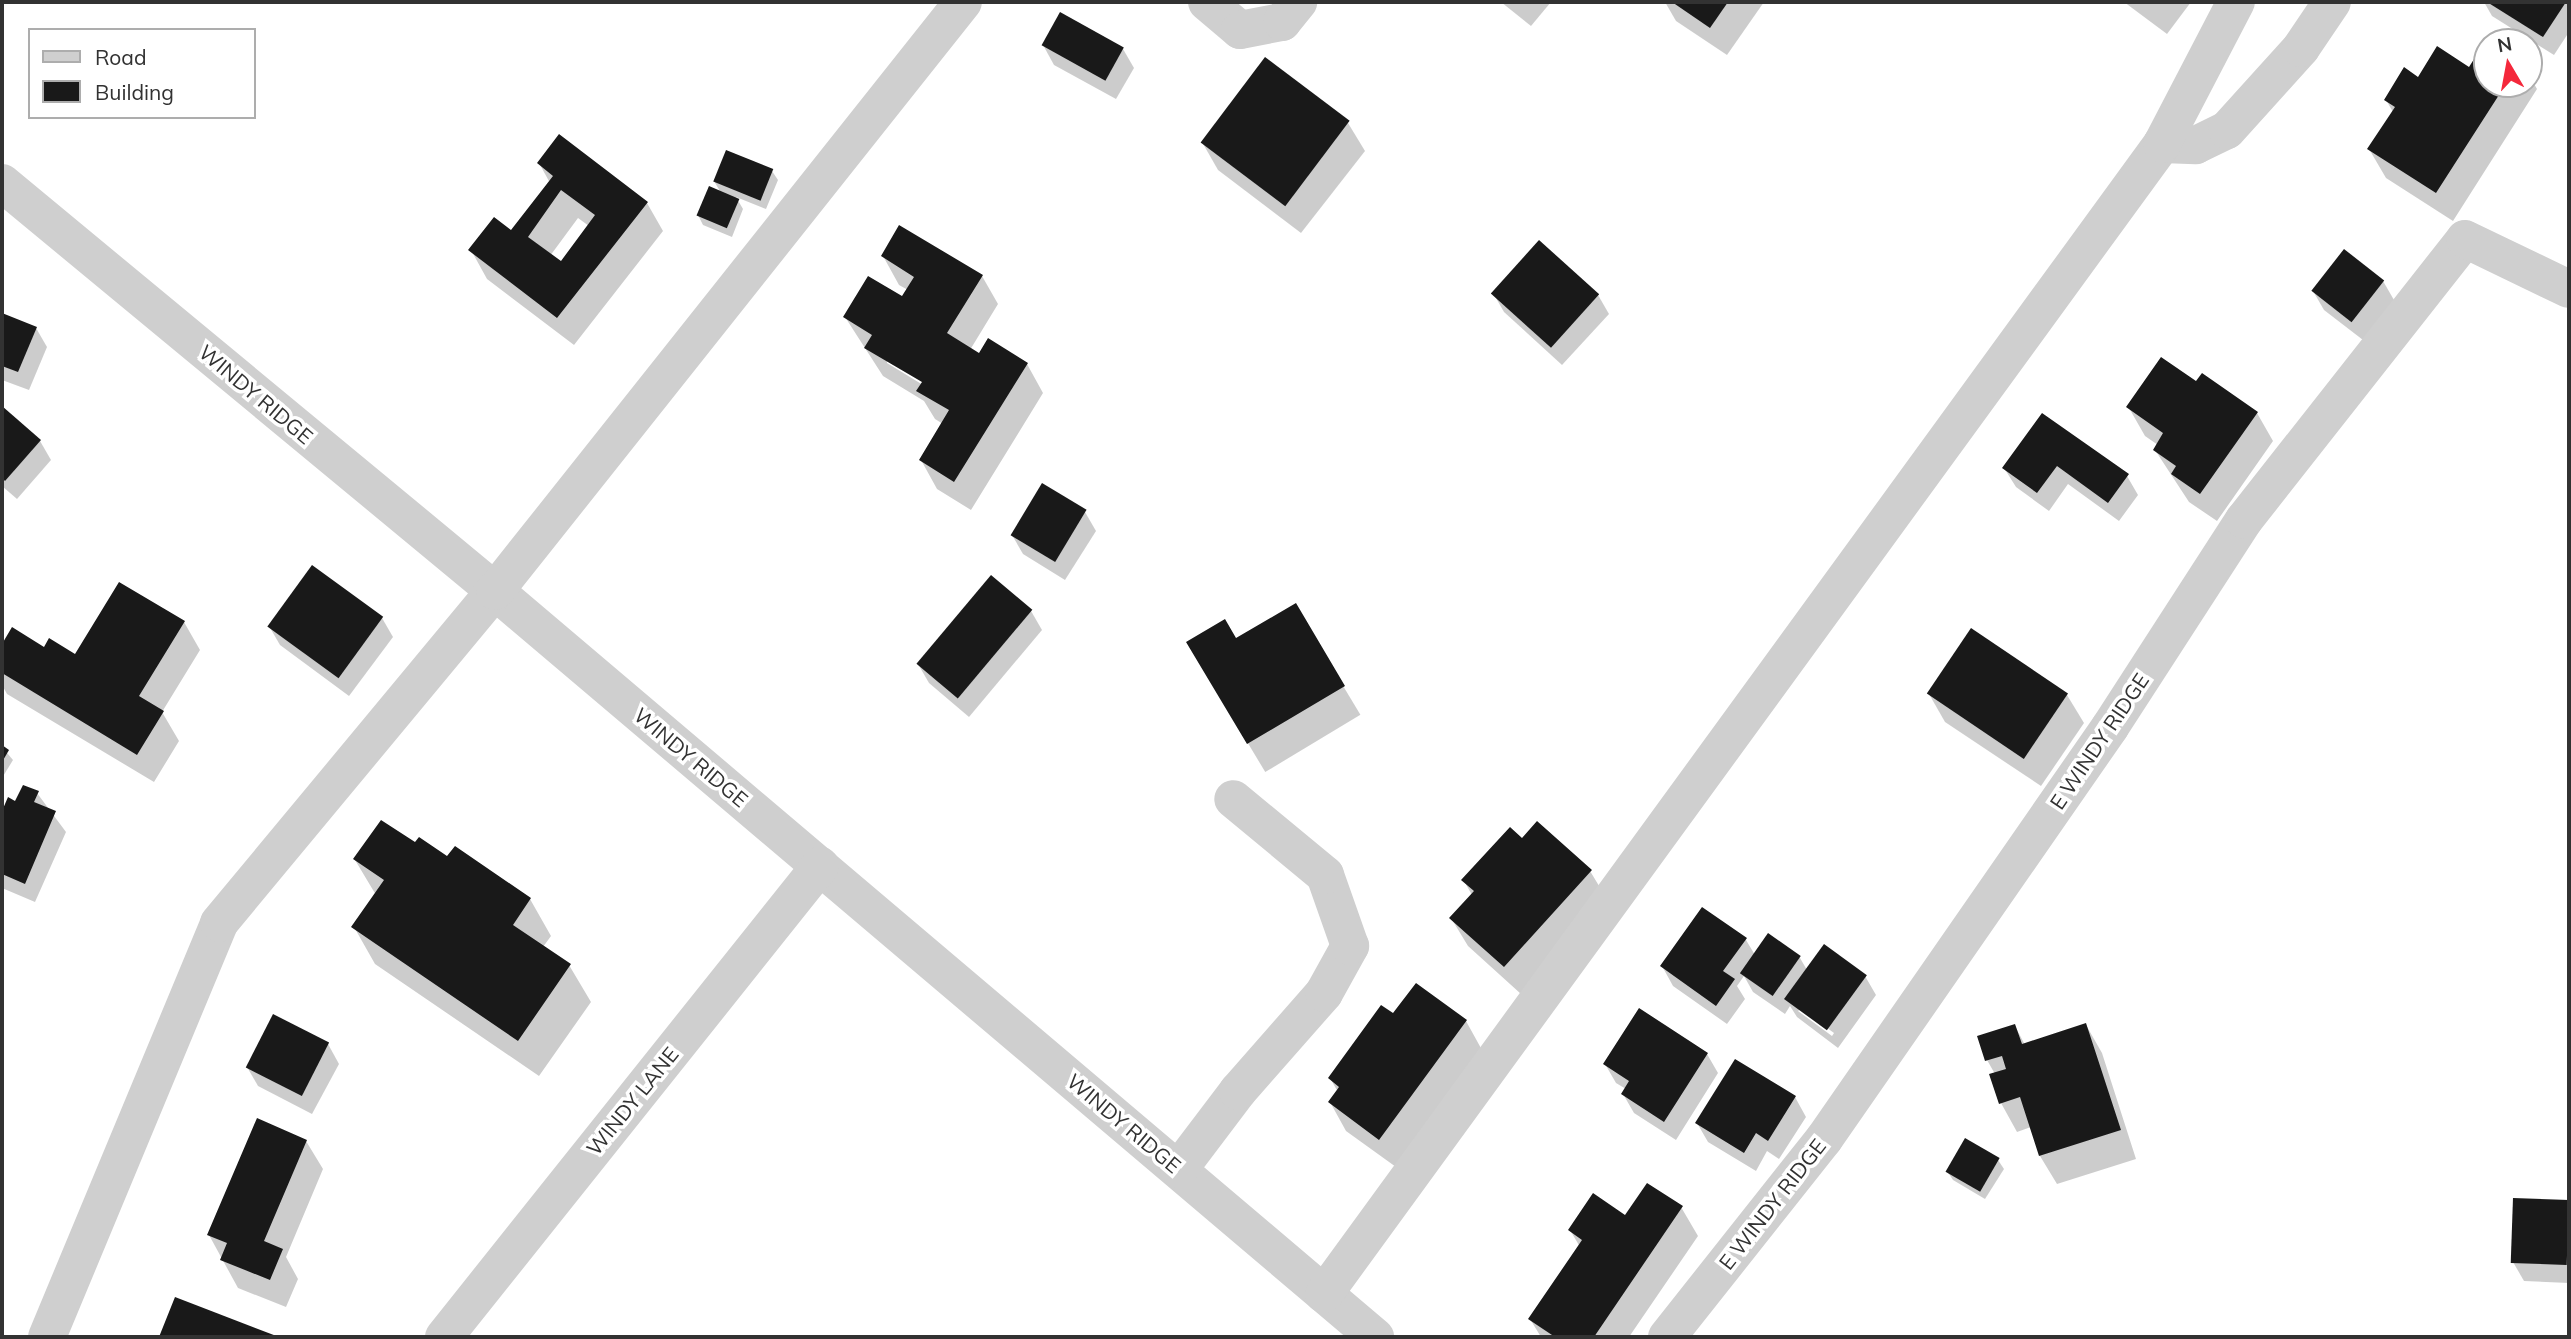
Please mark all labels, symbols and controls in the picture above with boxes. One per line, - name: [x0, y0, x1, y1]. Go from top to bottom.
- legend: [28, 28, 256, 119]
- north arrow: [2473, 28, 2543, 98]
- text: N: [2496, 31, 2514, 57]
- text: Road: [95, 44, 146, 70]
- text: Building: [95, 79, 174, 105]
- street label: WINDY RIDGE: [194, 339, 318, 449]
- street label: E WINDY RIDGE: [2044, 668, 2154, 814]
- street label: WINDY RIDGE: [629, 702, 753, 812]
- street label: WINDY LANE: [581, 1042, 683, 1160]
- street label: WINDY RIDGE: [1062, 1068, 1186, 1178]
- street label: E WINDY RIDGE: [1713, 1134, 1831, 1274]

